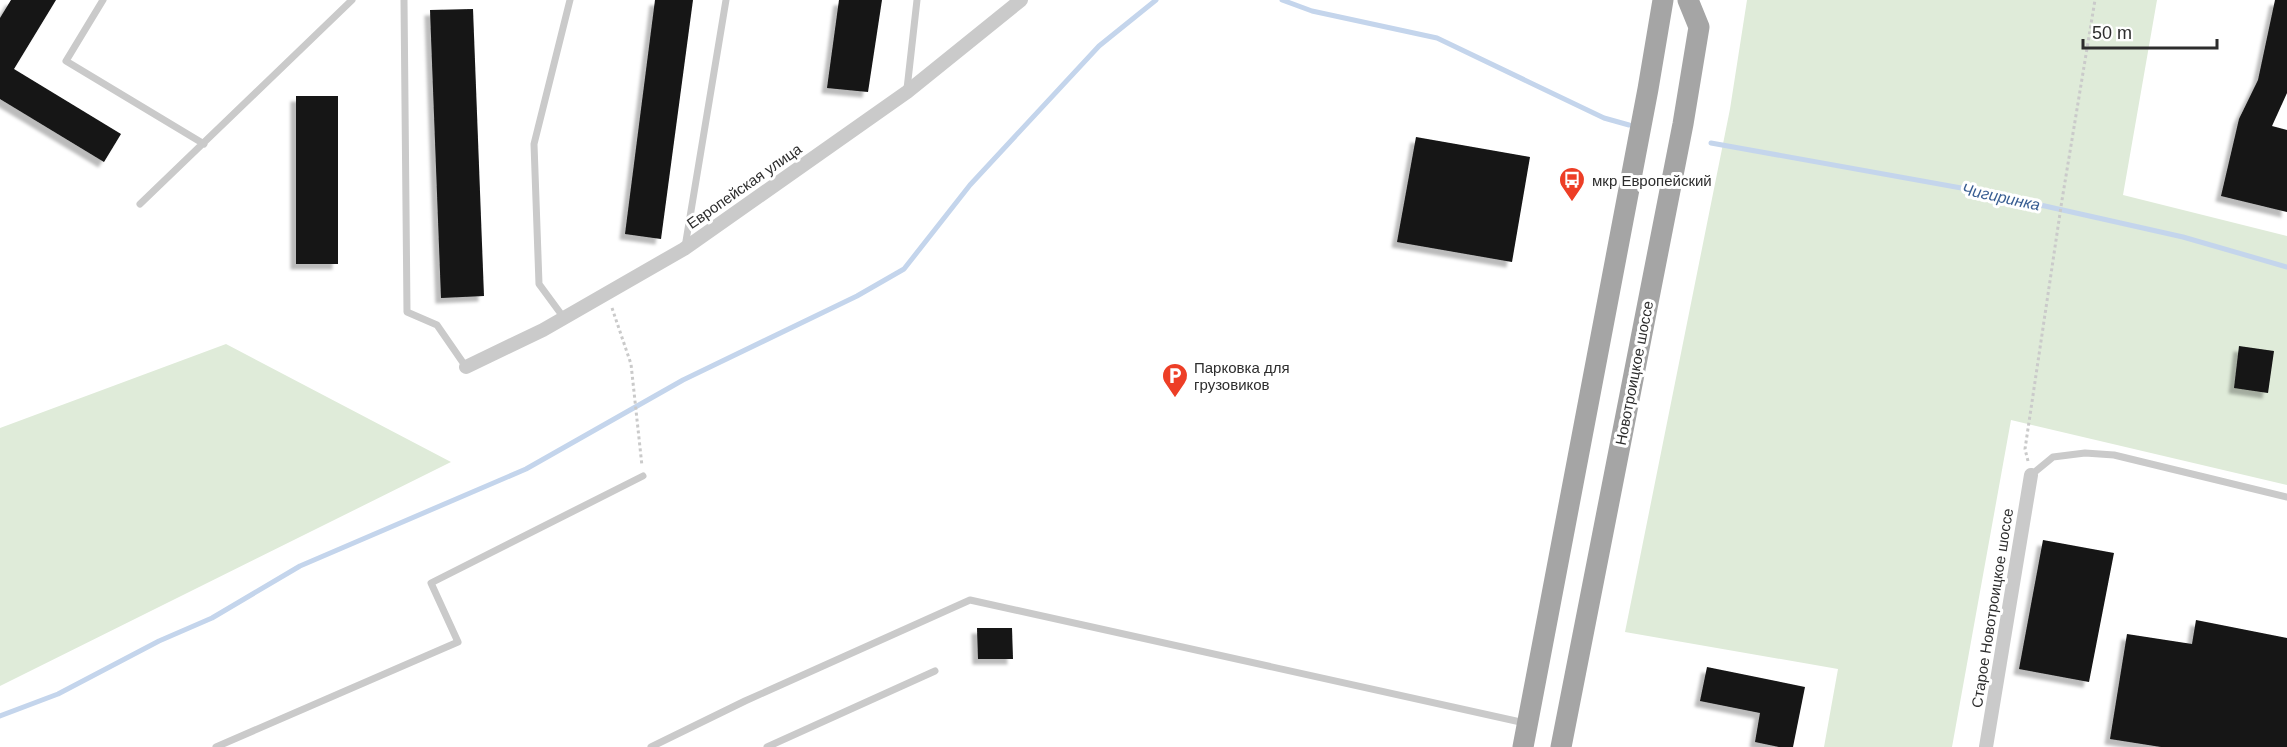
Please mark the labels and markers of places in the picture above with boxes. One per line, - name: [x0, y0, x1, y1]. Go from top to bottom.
- bus stop icon: мкр Европейский: [1557, 165, 1587, 203]
- place label: мкр Европейский: [1592, 172, 1712, 189]
- place label: Парковка для грузовиков: [1194, 359, 1290, 393]
- parking icon: Парковка для грузовиков: [1160, 361, 1190, 399]

